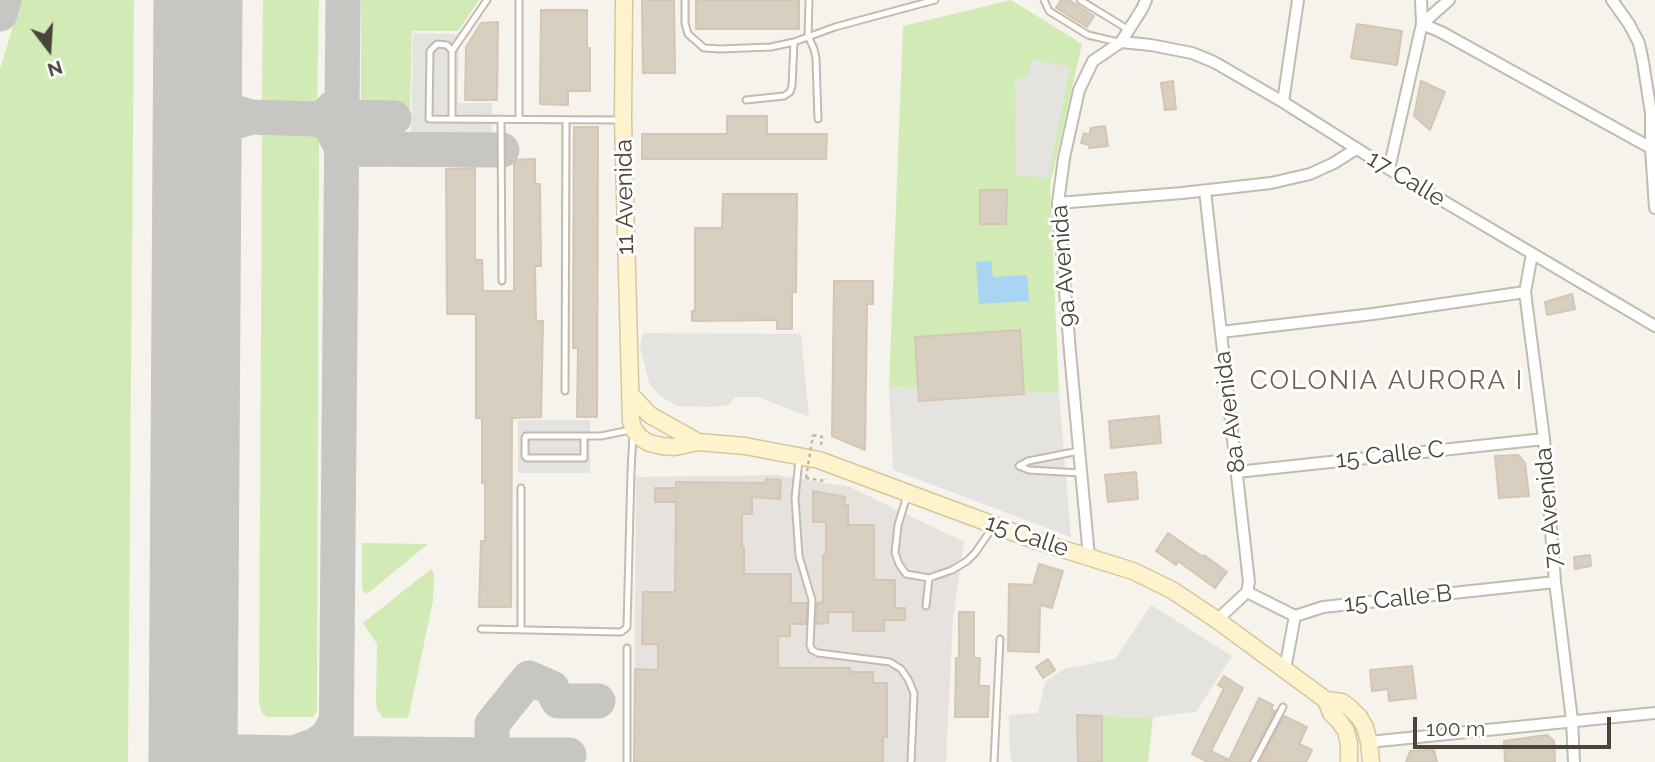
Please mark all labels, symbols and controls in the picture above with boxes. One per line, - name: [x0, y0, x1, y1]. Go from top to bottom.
- north arrow: [14, 14, 84, 84]
- text: N: [45, 56, 65, 82]
- street label: 11 Avenida: [610, 139, 640, 255]
- street label: 17 Calle: [1362, 145, 1450, 213]
- street label: 9a Avenida: [1045, 204, 1083, 328]
- street label: 8a Avenida: [1208, 349, 1252, 475]
- district label: COLONIA AURORA I: [1252, 365, 1522, 397]
- street label: 15 Calle C: [1334, 435, 1446, 475]
- street label: 7a Avenida: [1529, 446, 1569, 570]
- street label: 15 Calle: [982, 508, 1072, 564]
- street label: 15 Calle B: [1343, 579, 1453, 619]
- scale bar: [1417, 702, 1615, 746]
- text: 100 m: [1426, 716, 1485, 741]

